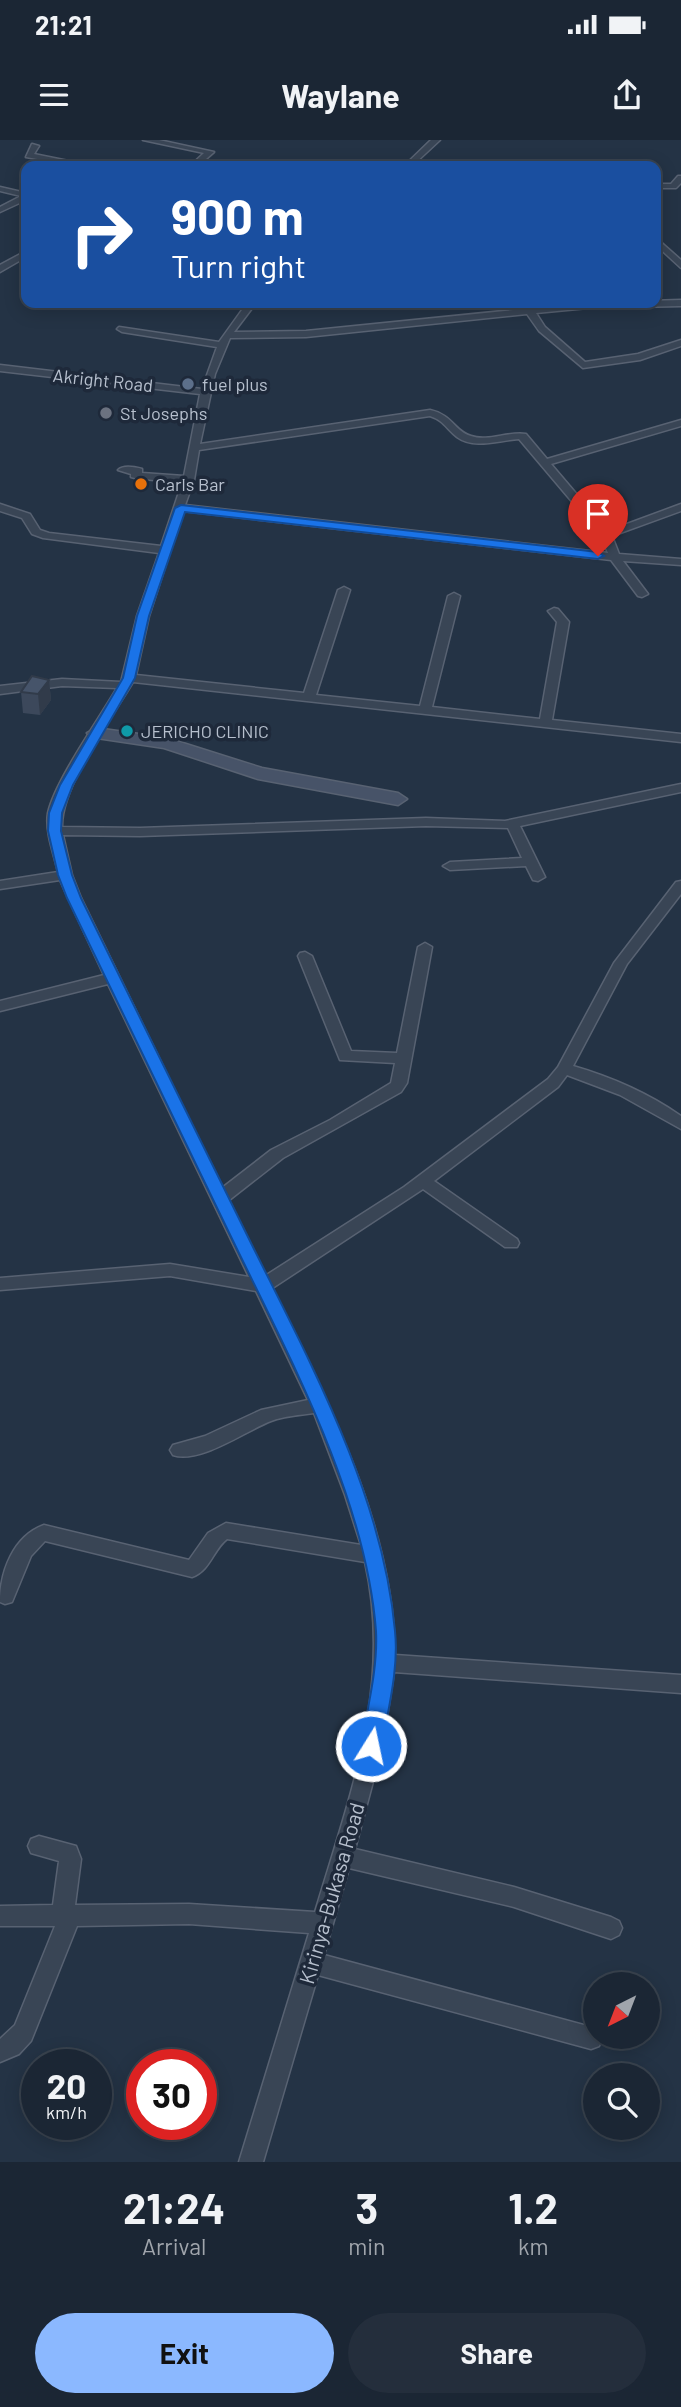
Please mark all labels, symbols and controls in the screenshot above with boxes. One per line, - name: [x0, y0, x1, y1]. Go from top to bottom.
- text: 21:21: [35, 9, 92, 40]
- icon: menu: [35, 76, 73, 114]
- text: Waylane: [281, 76, 400, 114]
- icon: share: [608, 76, 646, 114]
- text: 900 m: [171, 186, 304, 245]
- icon: right: [56, 189, 147, 280]
- text: Turn right: [171, 246, 306, 284]
- street label: Akright Road: [52, 364, 154, 396]
- place label: fuel plus: [202, 373, 268, 395]
- marker: fuel plus: [180, 376, 196, 392]
- place label: St Josephs: [120, 402, 207, 424]
- marker: St Josephs: [98, 405, 114, 421]
- place label: Carls Bar: [155, 473, 225, 495]
- marker: Carls Bar: [133, 476, 149, 492]
- pin: [568, 484, 628, 556]
- icon: arrive: [579, 495, 617, 533]
- place label: JERICHO CLINIC: [141, 720, 269, 742]
- marker: JERICHO CLINIC: [119, 723, 135, 739]
- position arrow: [334, 1709, 408, 1783]
- street label: Kirinya-Bukasa Road: [293, 1799, 369, 1987]
- north arrow: [583, 1972, 660, 2049]
- map controls: [583, 1972, 660, 2140]
- speed limit sign: 30: [126, 2049, 217, 2140]
- button: search: [583, 2063, 660, 2140]
- text: 20: [47, 2064, 86, 2106]
- text: km/h: [46, 2101, 87, 2123]
- text: 21:24: [123, 2182, 225, 2232]
- text: 3: [355, 2182, 378, 2232]
- text: 1.2: [508, 2182, 558, 2232]
- text: Arrival: [142, 2232, 206, 2260]
- text: min: [348, 2232, 385, 2260]
- text: km: [518, 2232, 548, 2260]
- button: Exit: [35, 2313, 334, 2393]
- button: Share: [348, 2313, 646, 2393]

